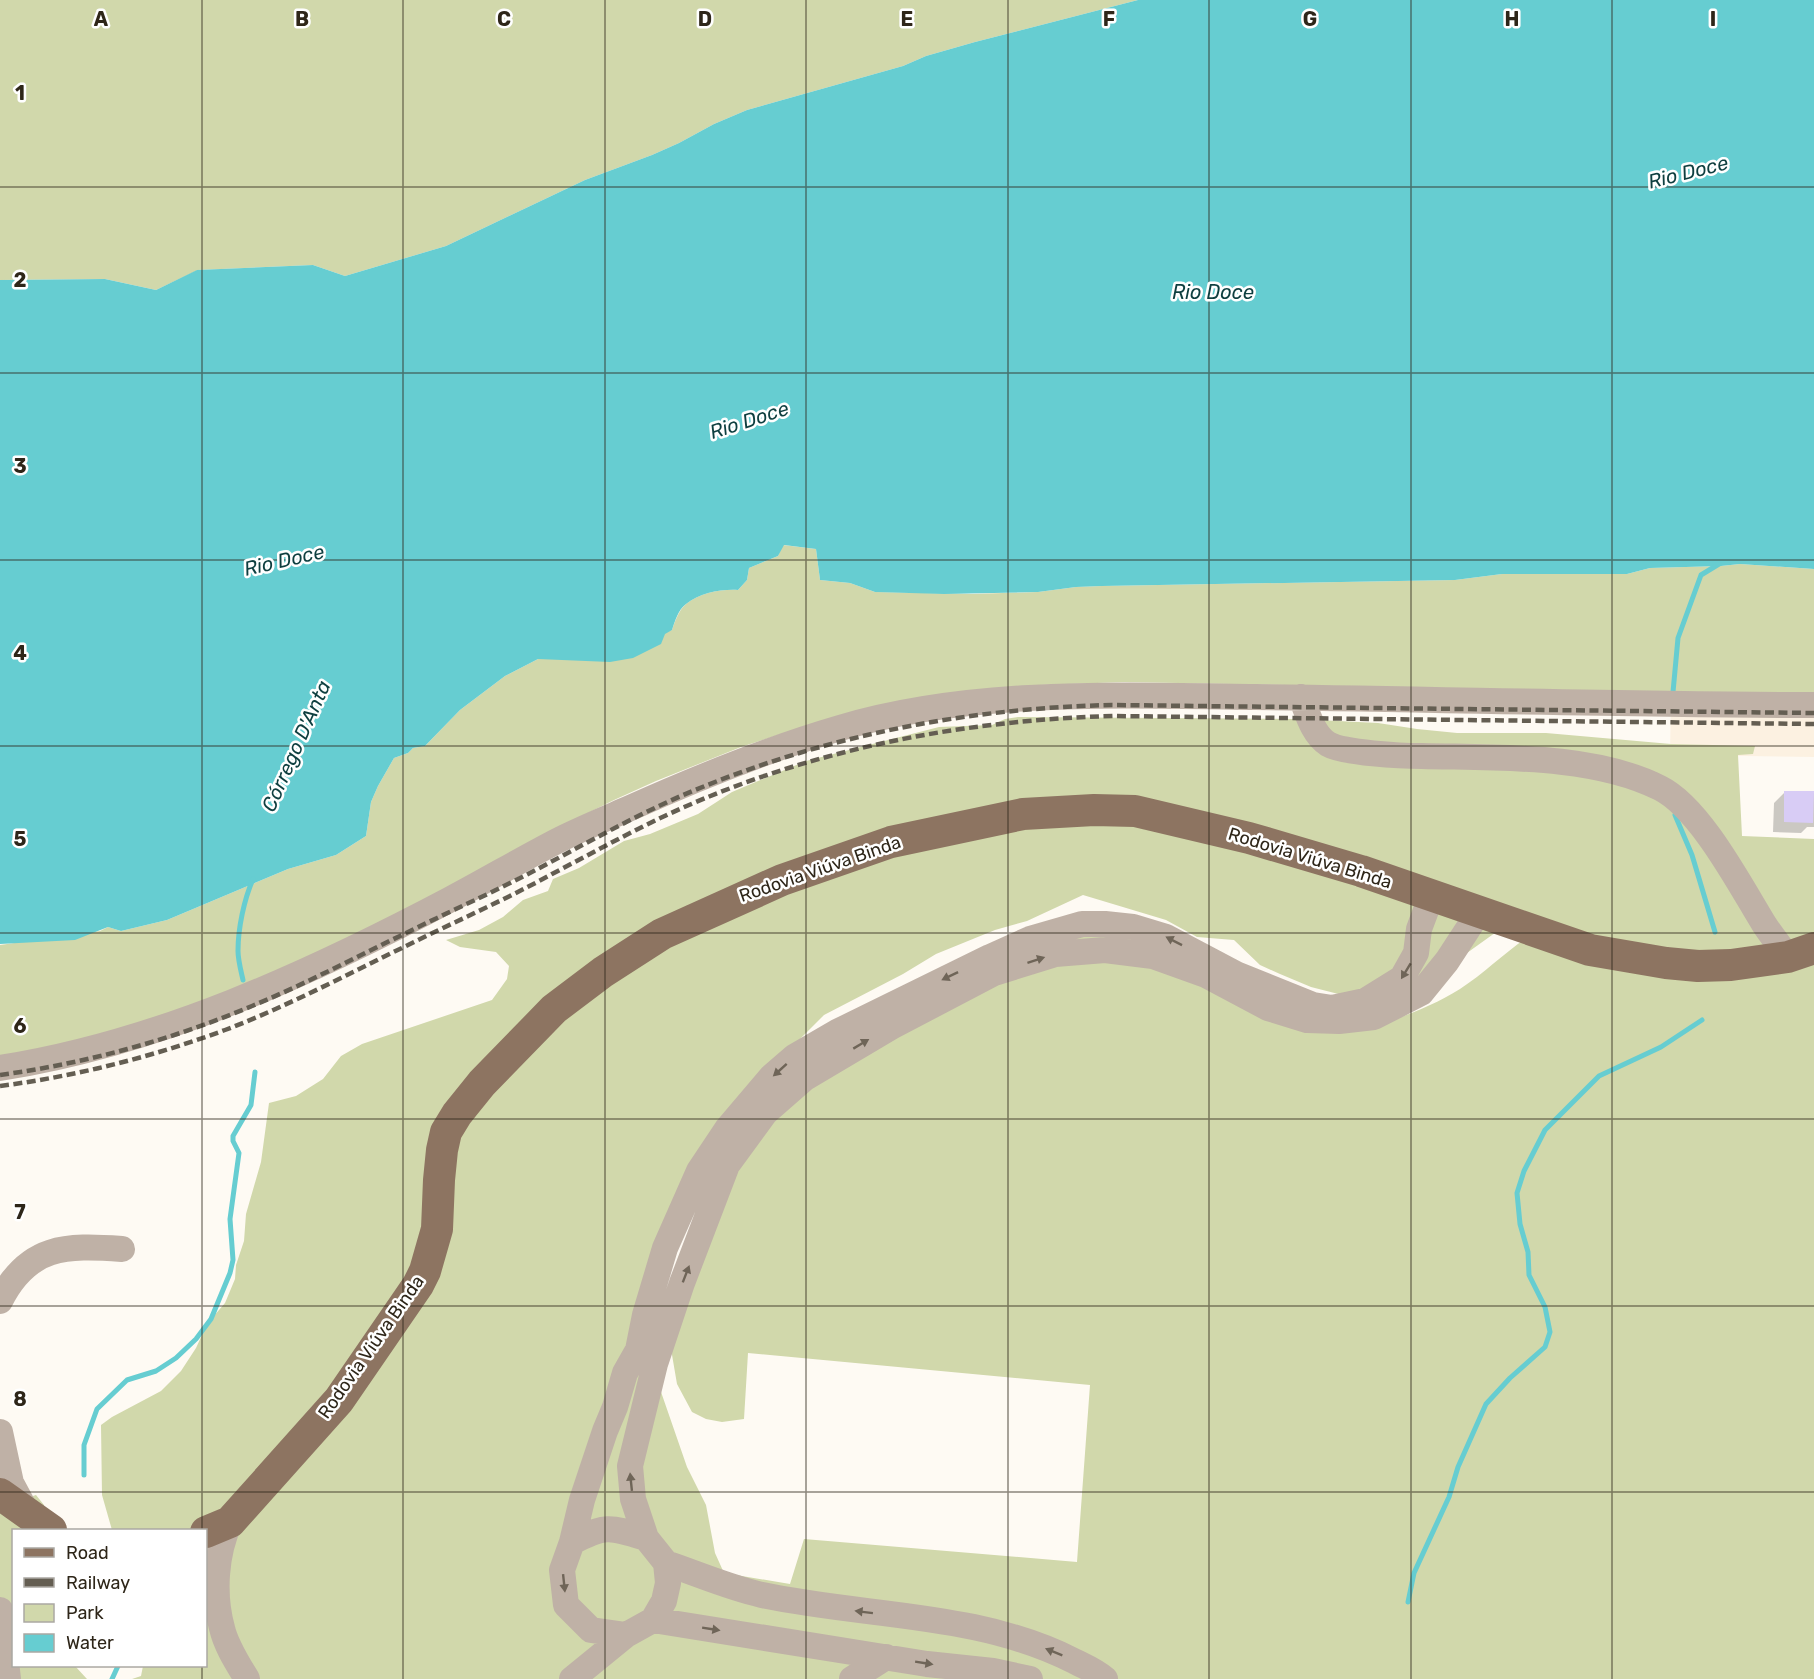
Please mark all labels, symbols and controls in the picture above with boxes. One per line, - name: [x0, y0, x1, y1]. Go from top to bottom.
- text: A: [94, 7, 109, 31]
- text: B: [295, 7, 309, 31]
- text: C: [497, 7, 511, 31]
- text: D: [698, 7, 712, 31]
- text: E: [901, 7, 913, 31]
- text: F: [1103, 7, 1115, 31]
- text: G: [1303, 7, 1317, 31]
- text: H: [1505, 7, 1519, 31]
- text: I: [1710, 7, 1716, 31]
- text: 1: [15, 81, 25, 105]
- water label: Rio Doce: [1645, 150, 1731, 194]
- text: 2: [14, 268, 27, 292]
- water label: Rio Doce: [1172, 280, 1254, 304]
- water label: Rio Doce: [706, 396, 792, 444]
- text: 3: [13, 454, 27, 478]
- water label: Rio Doce: [241, 539, 327, 581]
- text: 4: [13, 641, 27, 665]
- water label: Córrego D'Anta: [256, 677, 336, 815]
- street label: Rodovia Viúva Binda: [1226, 823, 1394, 893]
- text: 5: [14, 827, 27, 851]
- street label: Rodovia Viúva Binda: [736, 831, 904, 907]
- one-way arrow: [1165, 936, 1182, 946]
- one-way arrow: [1027, 955, 1045, 964]
- one-way arrow: [1400, 963, 1411, 979]
- one-way arrow: [941, 972, 958, 981]
- text: 6: [13, 1014, 27, 1038]
- one-way arrow: [853, 1039, 869, 1050]
- one-way arrow: [772, 1063, 787, 1077]
- text: 7: [14, 1200, 26, 1224]
- one-way arrow: [681, 1265, 691, 1283]
- street label: Rodovia Viúva Binda: [313, 1271, 429, 1423]
- text: 8: [13, 1387, 27, 1411]
- one-way arrow: [627, 1473, 636, 1492]
- legend: [12, 1529, 207, 1667]
- text: Road: [66, 1542, 109, 1564]
- text: Railway: [66, 1572, 130, 1594]
- one-way arrow: [559, 1574, 568, 1593]
- text: Park: [66, 1602, 104, 1624]
- one-way arrow: [854, 1607, 873, 1617]
- one-way arrow: [702, 1625, 721, 1634]
- text: Water: [66, 1632, 114, 1654]
- one-way arrow: [1044, 1647, 1062, 1657]
- one-way arrow: [915, 1659, 934, 1668]

